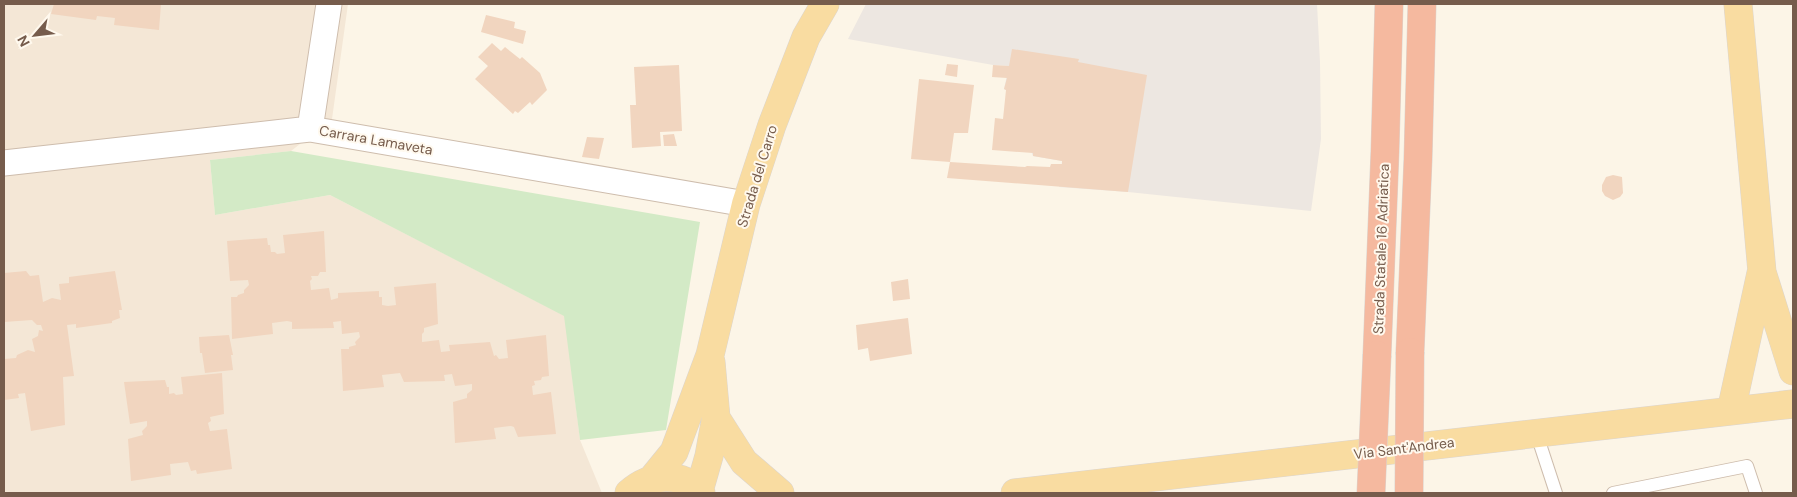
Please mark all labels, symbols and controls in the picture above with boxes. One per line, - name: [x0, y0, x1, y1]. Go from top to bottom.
- north arrow: [10, 10, 60, 60]
- text: N: [13, 32, 34, 50]
- street label: Carrara Lamaveta: [318, 121, 434, 159]
- street label: Strada del Carro: [733, 123, 781, 229]
- street label: Strada Statale 16 Adriatica: [1369, 164, 1393, 334]
- street label: Via Sant'Andrea: [1353, 433, 1455, 463]

